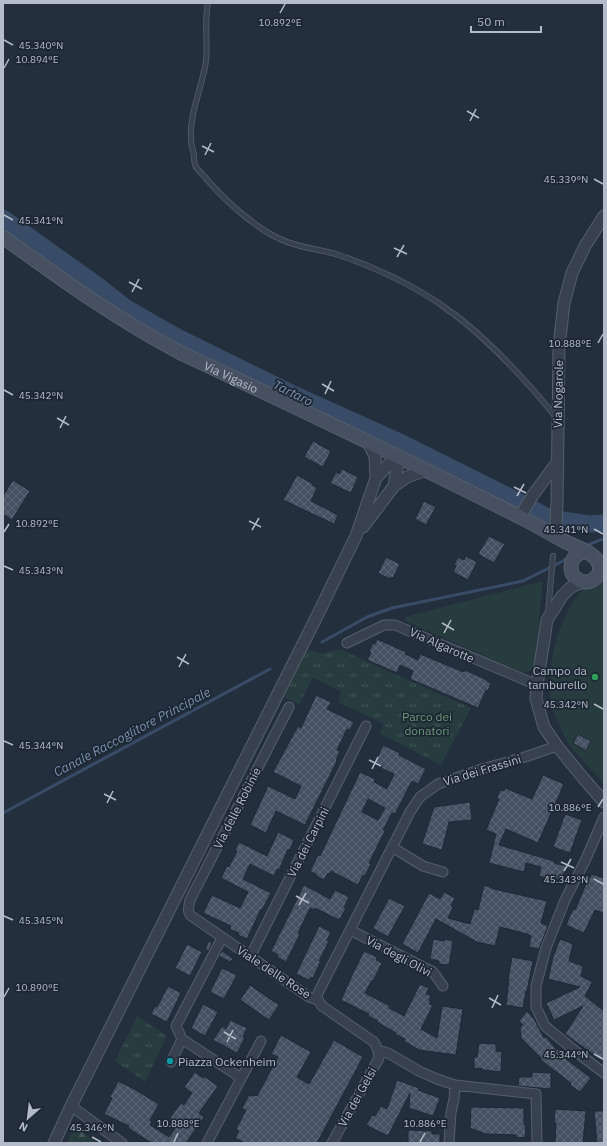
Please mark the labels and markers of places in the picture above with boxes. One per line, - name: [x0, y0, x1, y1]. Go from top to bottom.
- place label: Campo da tamburello: [528, 663, 588, 692]
- marker: Campo da tamburello: [590, 672, 600, 682]
- place label: Piazza Ockenheim: [178, 1054, 276, 1069]
- marker: Piazza Ockenheim: [165, 1056, 175, 1066]

